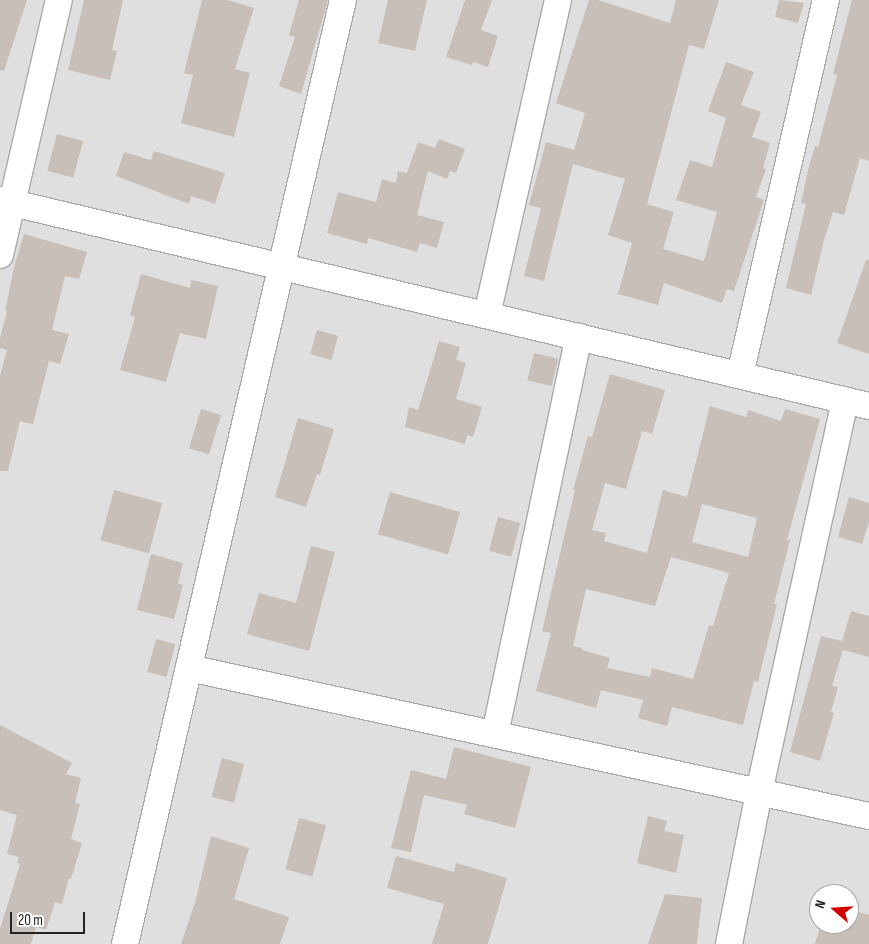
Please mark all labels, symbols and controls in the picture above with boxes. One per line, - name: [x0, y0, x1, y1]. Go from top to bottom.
- north arrow: [809, 884, 859, 934]
- text: N: [811, 898, 830, 911]
- scale bar: [12, 902, 88, 934]
- text: 20 m: [18, 911, 43, 930]

